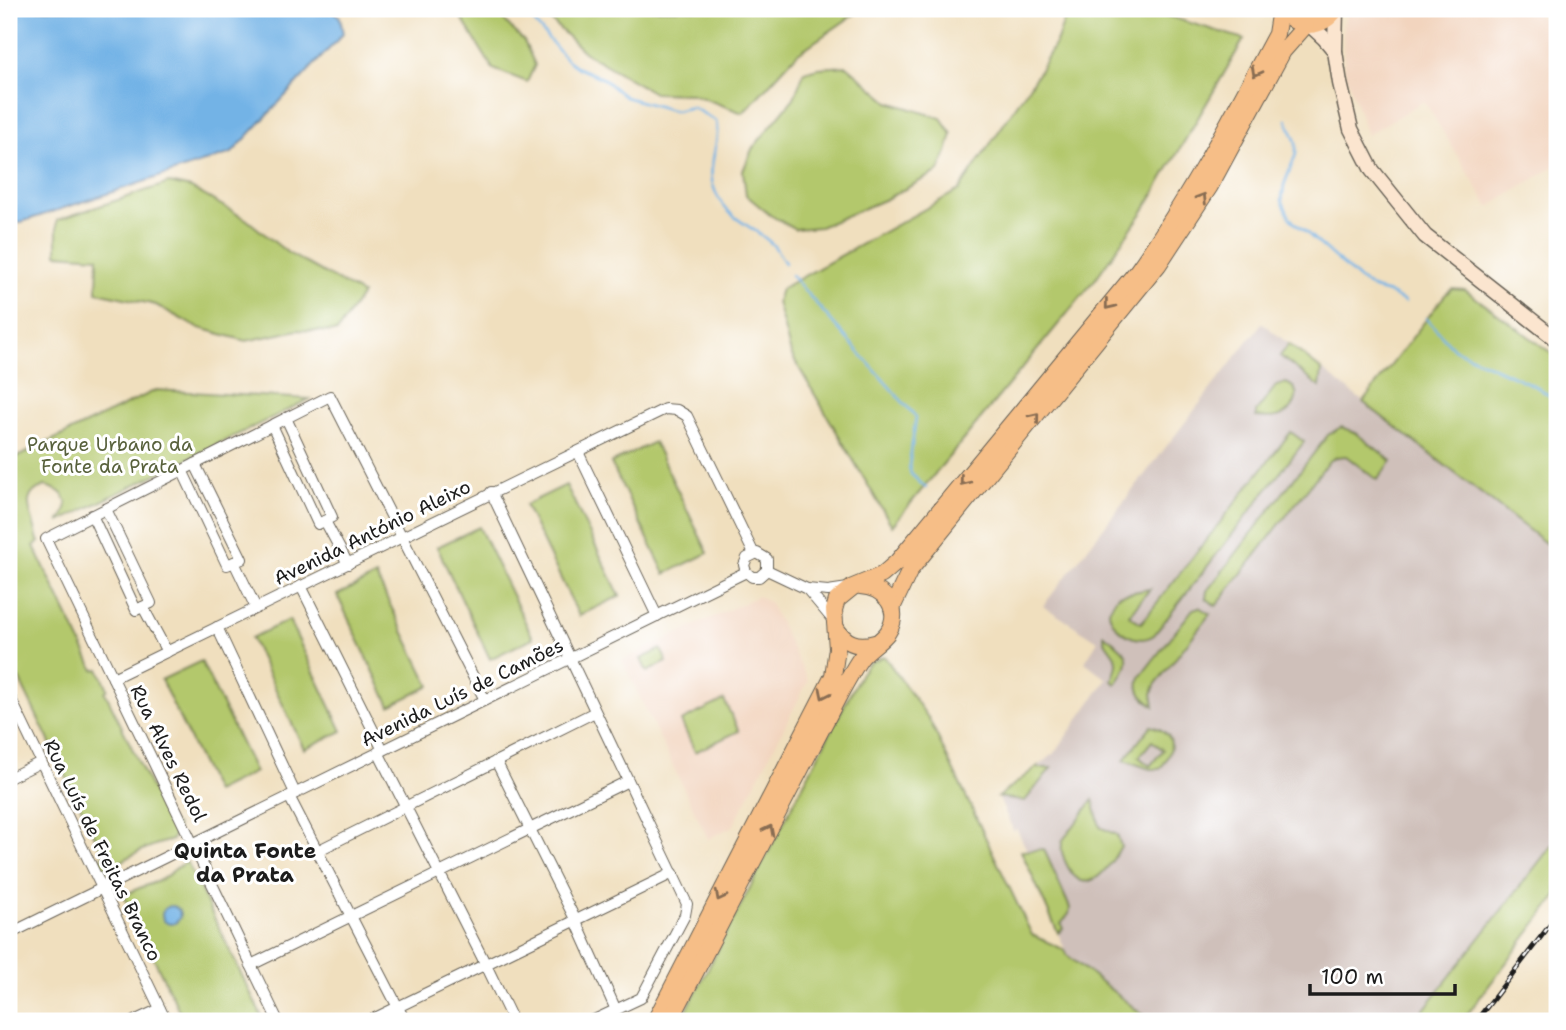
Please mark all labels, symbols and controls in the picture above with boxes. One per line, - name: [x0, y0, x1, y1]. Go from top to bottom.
- one-way arrow: [1251, 64, 1264, 77]
- one-way arrow: [1194, 192, 1207, 205]
- one-way arrow: [1105, 296, 1117, 309]
- one-way arrow: [1027, 413, 1039, 426]
- park label: Parque Urbano da Fonte da Prata: [27, 432, 193, 479]
- one-way arrow: [960, 473, 973, 485]
- street label: Avenida António Aleixo: [270, 474, 475, 591]
- street label: Avenida Luís de Camões: [357, 633, 568, 752]
- street label: Rua Alves Redol: [125, 681, 213, 826]
- one-way arrow: [818, 687, 832, 699]
- street label: Rua Luís de Freitas Branco: [38, 735, 167, 965]
- one-way arrow: [761, 825, 774, 837]
- district label: Quinta Fonte da Prata: [174, 837, 316, 889]
- one-way arrow: [714, 889, 728, 901]
- scale bar: [1310, 953, 1456, 997]
- text: 100 m: [1321, 963, 1384, 991]

